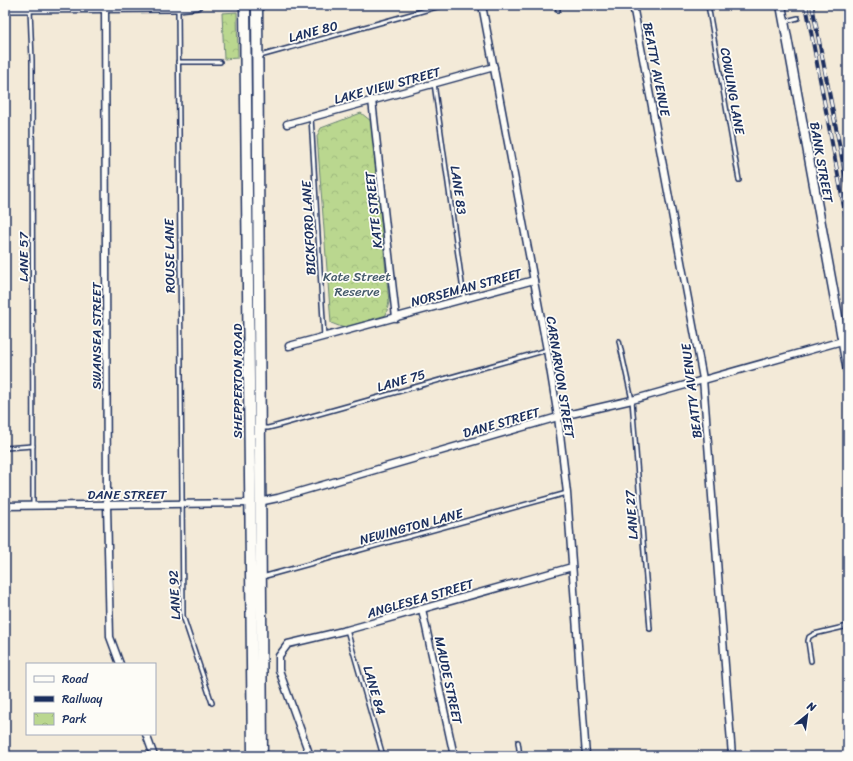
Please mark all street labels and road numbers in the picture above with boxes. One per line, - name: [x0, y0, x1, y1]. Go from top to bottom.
- street label: LANE 80: [286, 14, 340, 49]
- street label: BEATTY AVENUE: [636, 20, 677, 119]
- street label: COWLING LANE: [714, 46, 752, 137]
- street label: LAKE VIEW STREET: [331, 60, 444, 111]
- street label: BANK STREET: [803, 120, 840, 205]
- street label: LANE 83: [444, 164, 473, 216]
- street label: KATE STREET: [358, 169, 389, 249]
- street label: BICKFORD LANE: [294, 179, 322, 276]
- street label: ROUSE LANE: [157, 218, 182, 293]
- street label: LANE 57: [12, 231, 35, 282]
- street label: NORSEMAN STREET: [408, 261, 526, 313]
- street label: SWANSEA STREET: [85, 281, 108, 390]
- street label: CARNARVON STREET: [540, 314, 582, 440]
- street label: SHEPPERTON ROAD: [226, 323, 249, 438]
- street label: BEATTY AVENUE: [674, 341, 709, 440]
- street label: LANE 75: [374, 363, 428, 398]
- street label: DANE STREET: [460, 400, 544, 444]
- street label: DANE STREET: [88, 483, 168, 506]
- street label: LANE 27: [618, 488, 645, 540]
- street label: NEWINGTON LANE: [357, 501, 466, 551]
- street label: LANE 92: [162, 569, 187, 620]
- street label: ANGLESEA STREET: [363, 572, 477, 625]
- street label: MAUDE STREET: [428, 634, 469, 728]
- street label: LANE 84: [357, 663, 392, 717]

